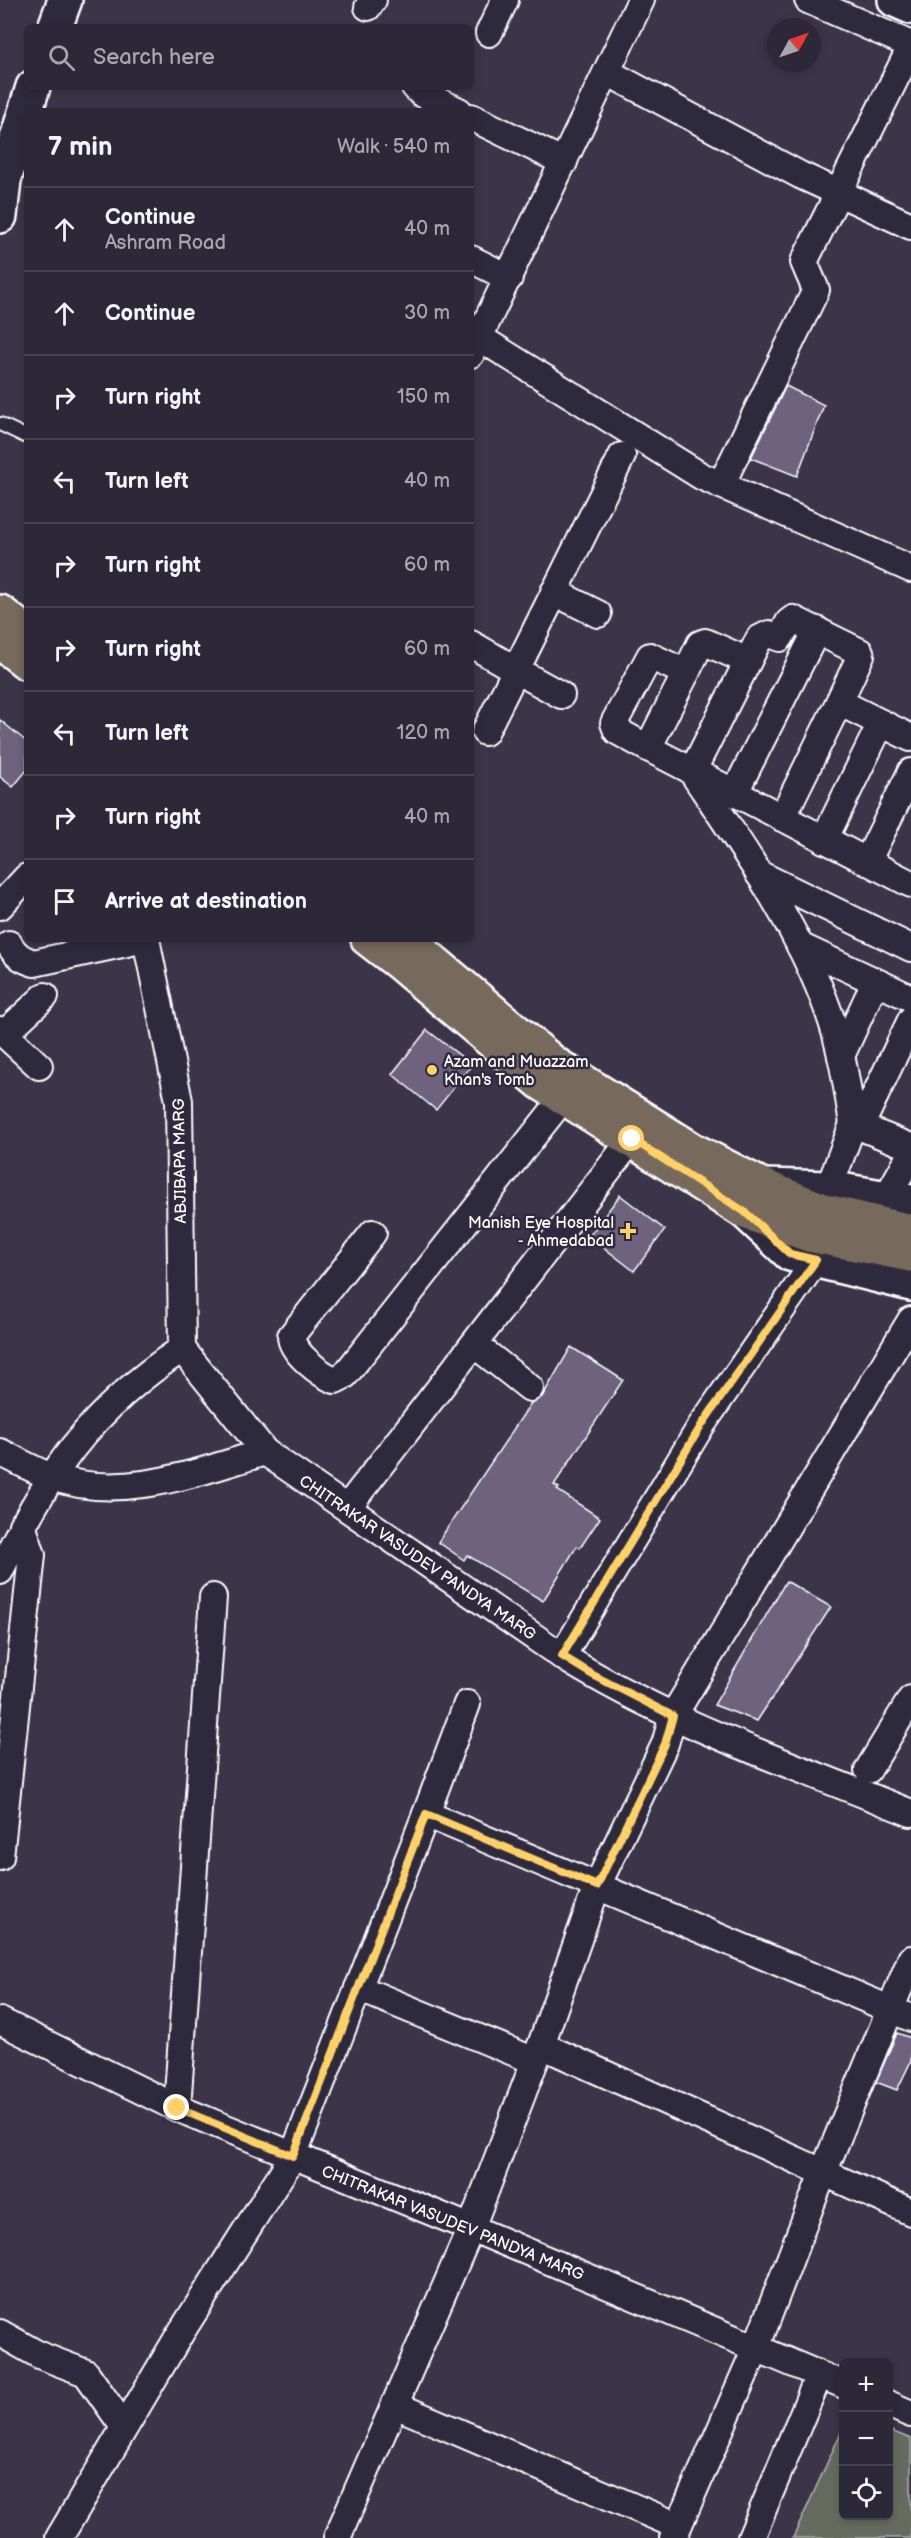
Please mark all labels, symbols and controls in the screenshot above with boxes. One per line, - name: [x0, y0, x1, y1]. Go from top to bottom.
- north arrow: [767, 18, 821, 72]
- search box: [24, 24, 474, 90]
- icon: search: [45, 41, 78, 74]
- text: Search here: [93, 44, 215, 71]
- text: 7 min: [48, 132, 112, 163]
- text: Walk · 540 m: [337, 135, 450, 159]
- text: Continue: [105, 204, 195, 231]
- icon: ahead: [48, 213, 81, 246]
- text: 40 m: [404, 217, 450, 241]
- text: Ashram Road: [105, 231, 226, 255]
- icon: ahead: [48, 297, 81, 330]
- text: Continue: [105, 300, 195, 327]
- text: 30 m: [404, 301, 450, 325]
- icon: right: [48, 381, 81, 414]
- text: Turn right: [105, 384, 201, 411]
- text: 150 m: [397, 385, 450, 409]
- icon: left: [48, 465, 81, 498]
- text: Turn left: [105, 468, 189, 495]
- text: 40 m: [404, 469, 450, 493]
- icon: right: [48, 549, 81, 582]
- text: Turn right: [105, 552, 201, 579]
- text: 60 m: [404, 553, 450, 577]
- icon: right: [48, 633, 81, 666]
- text: Turn right: [105, 636, 201, 663]
- text: 60 m: [404, 637, 450, 661]
- icon: left: [48, 717, 81, 750]
- text: Turn left: [105, 720, 189, 747]
- text: 120 m: [397, 721, 450, 745]
- icon: right: [48, 801, 81, 834]
- text: Turn right: [105, 804, 201, 831]
- text: 40 m: [404, 805, 450, 829]
- icon: arrive: [48, 885, 81, 918]
- text: Arrive at destination: [105, 888, 307, 915]
- place label: Azam and Muazzam Khan's Tomb: [444, 1053, 589, 1090]
- marker: Azam and Muazzam Khan's Tomb: [425, 1063, 439, 1077]
- street label: ABJIBAPA MARG: [170, 1098, 191, 1224]
- route start: [618, 1125, 644, 1151]
- place label: Manish Eye Hospital - Ahmedabad: [468, 1214, 614, 1251]
- marker: Manish Eye Hospital - Ahmedabad: [619, 1222, 637, 1240]
- street label: CHITRAKAR VASUDEV PANDYA MARG: [295, 1472, 539, 1645]
- route end: [163, 2094, 189, 2120]
- street label: CHITRAKAR VASUDEV PANDYA MARG: [319, 2162, 586, 2285]
- map controls: [839, 2358, 893, 2520]
- button: +: [839, 2358, 893, 2412]
- button: −: [839, 2412, 893, 2466]
- button: locate: [839, 2466, 893, 2520]

